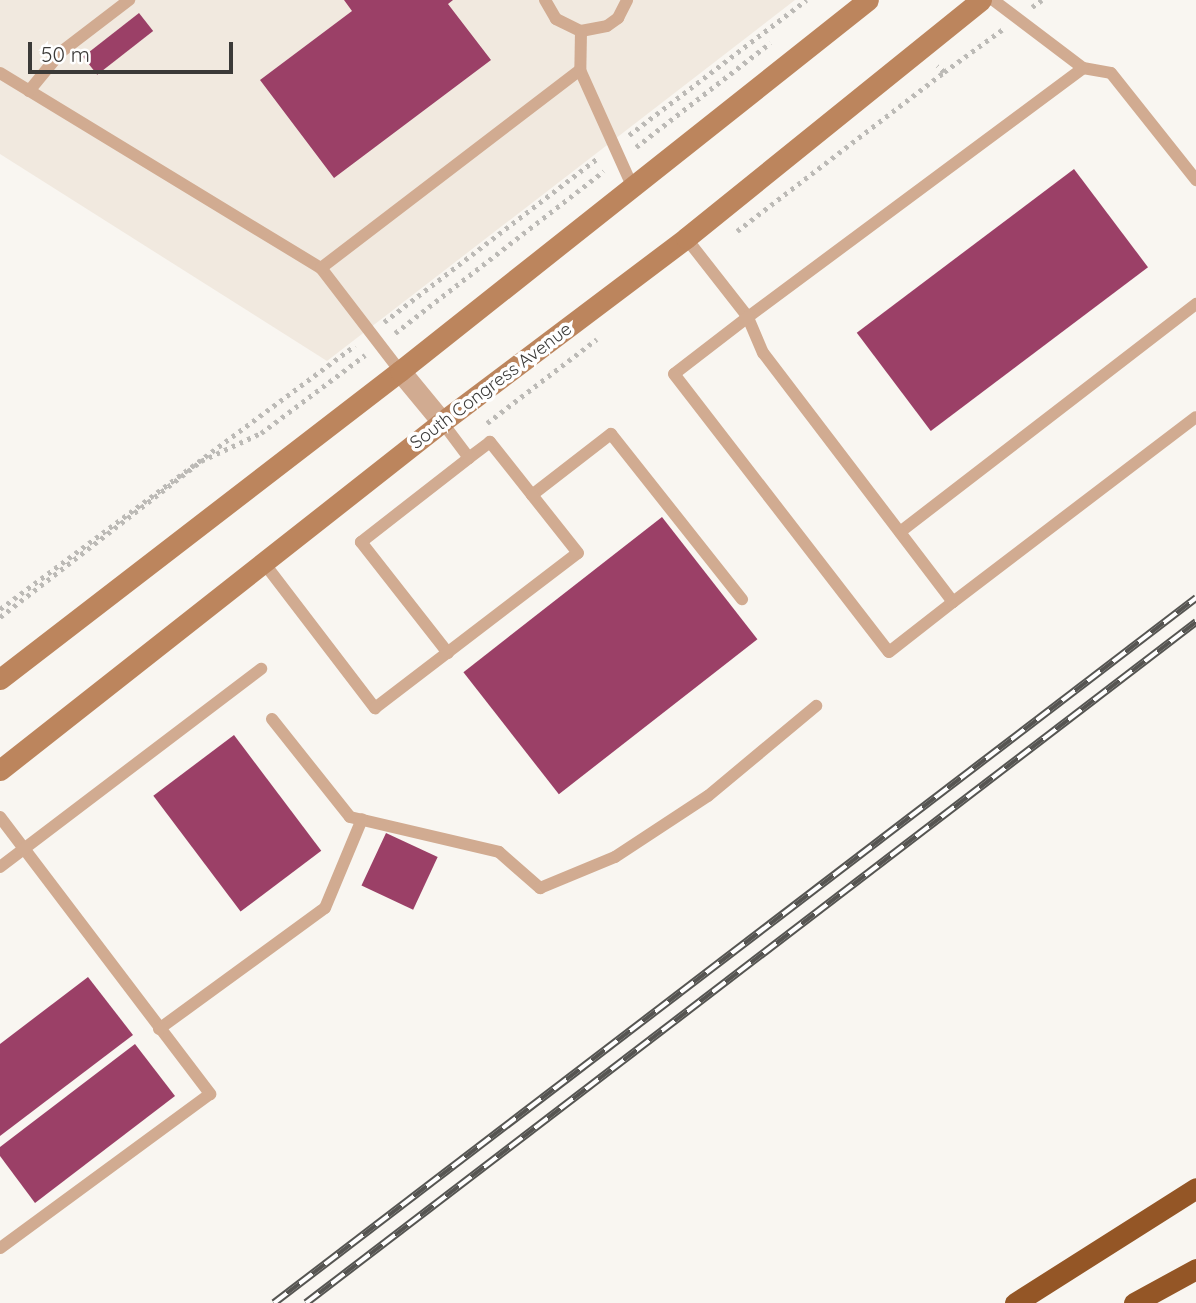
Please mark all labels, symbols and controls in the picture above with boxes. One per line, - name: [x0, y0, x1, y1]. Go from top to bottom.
- scale bar: [32, 28, 236, 72]
- text: 50 m: [41, 41, 90, 67]
- street label: South Congress Avenue: [406, 318, 576, 454]

